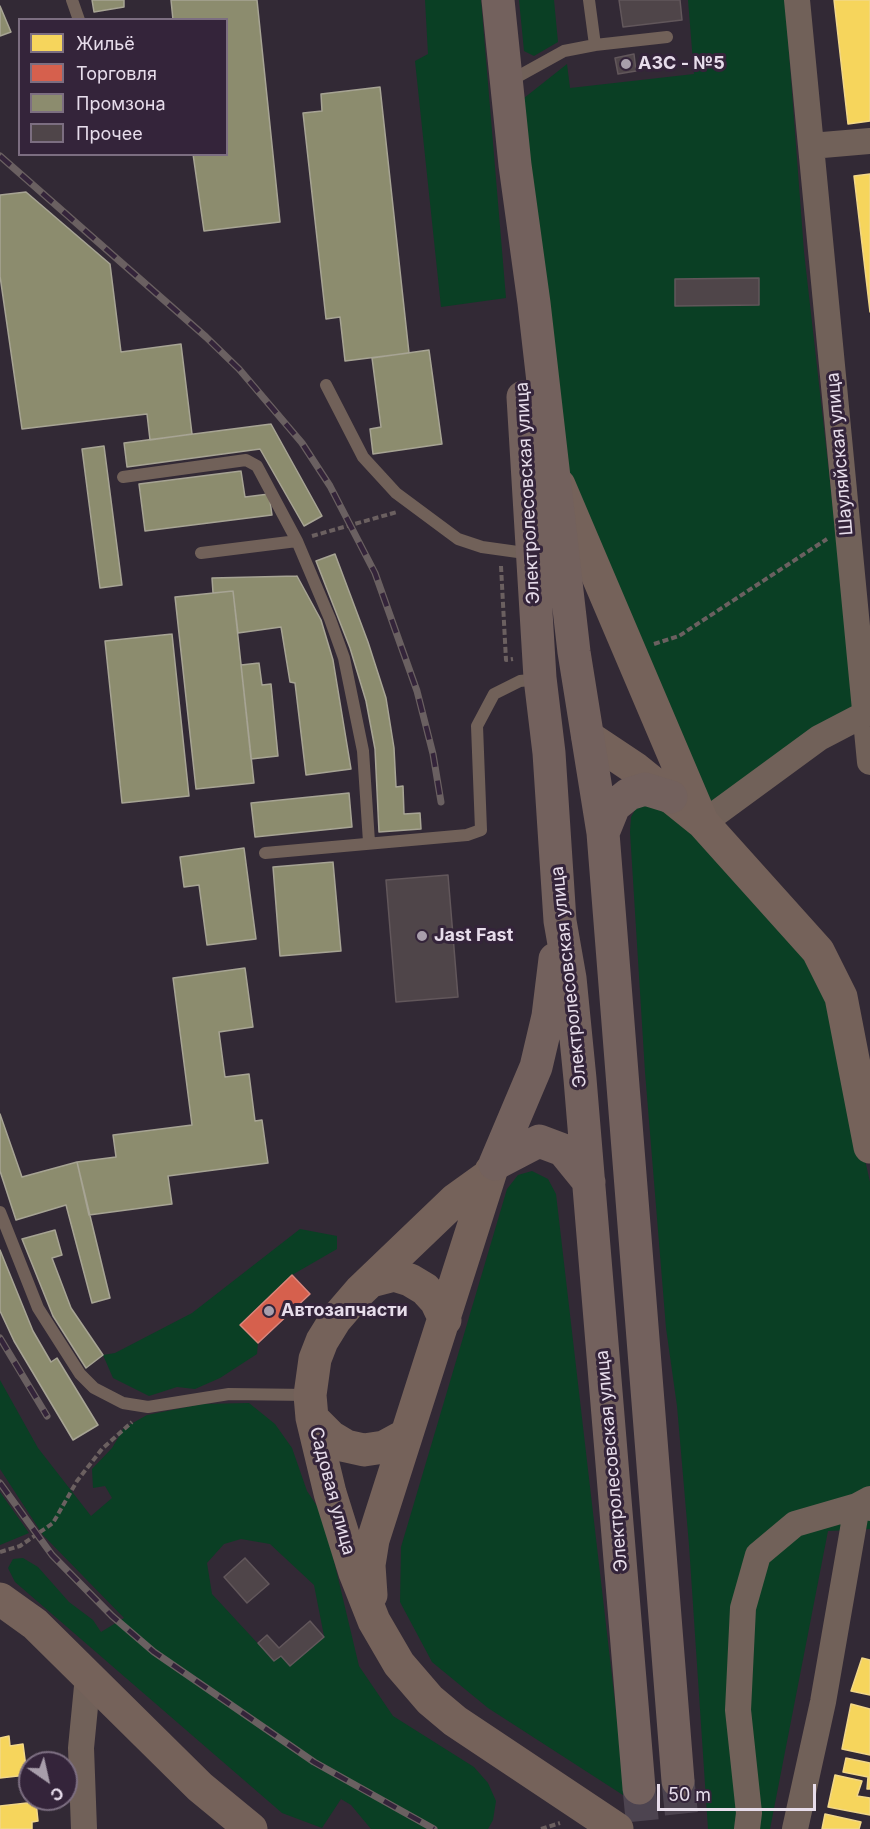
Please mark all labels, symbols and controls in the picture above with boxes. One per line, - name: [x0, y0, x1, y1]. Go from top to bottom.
- legend: [18, 18, 228, 156]
- text: Жильё: [76, 33, 135, 54]
- place label: АЗС - №5: [638, 53, 725, 75]
- marker: АЗС - №5: [619, 57, 633, 71]
- text: Торговля: [76, 63, 157, 84]
- text: Промзона: [76, 93, 166, 114]
- text: Прочее: [76, 123, 143, 144]
- street label: Шауляйская улица: [822, 372, 858, 536]
- street label: Электролесовская улица: [511, 381, 545, 605]
- street label: Электролесовская улица: [547, 865, 591, 1089]
- place label: Jast Fast: [434, 925, 513, 947]
- marker: Jast Fast: [415, 929, 429, 943]
- place label: Автозапчасти: [281, 1300, 408, 1322]
- marker: Автозапчасти: [262, 1304, 276, 1318]
- street label: Электролесовская улица: [592, 1349, 632, 1573]
- street label: Садовая улица: [305, 1425, 359, 1557]
- north arrow: [18, 1751, 78, 1811]
- scale bar: [660, 1772, 819, 1810]
- text: С: [46, 1783, 67, 1806]
- text: 50 m: [668, 1784, 711, 1805]

